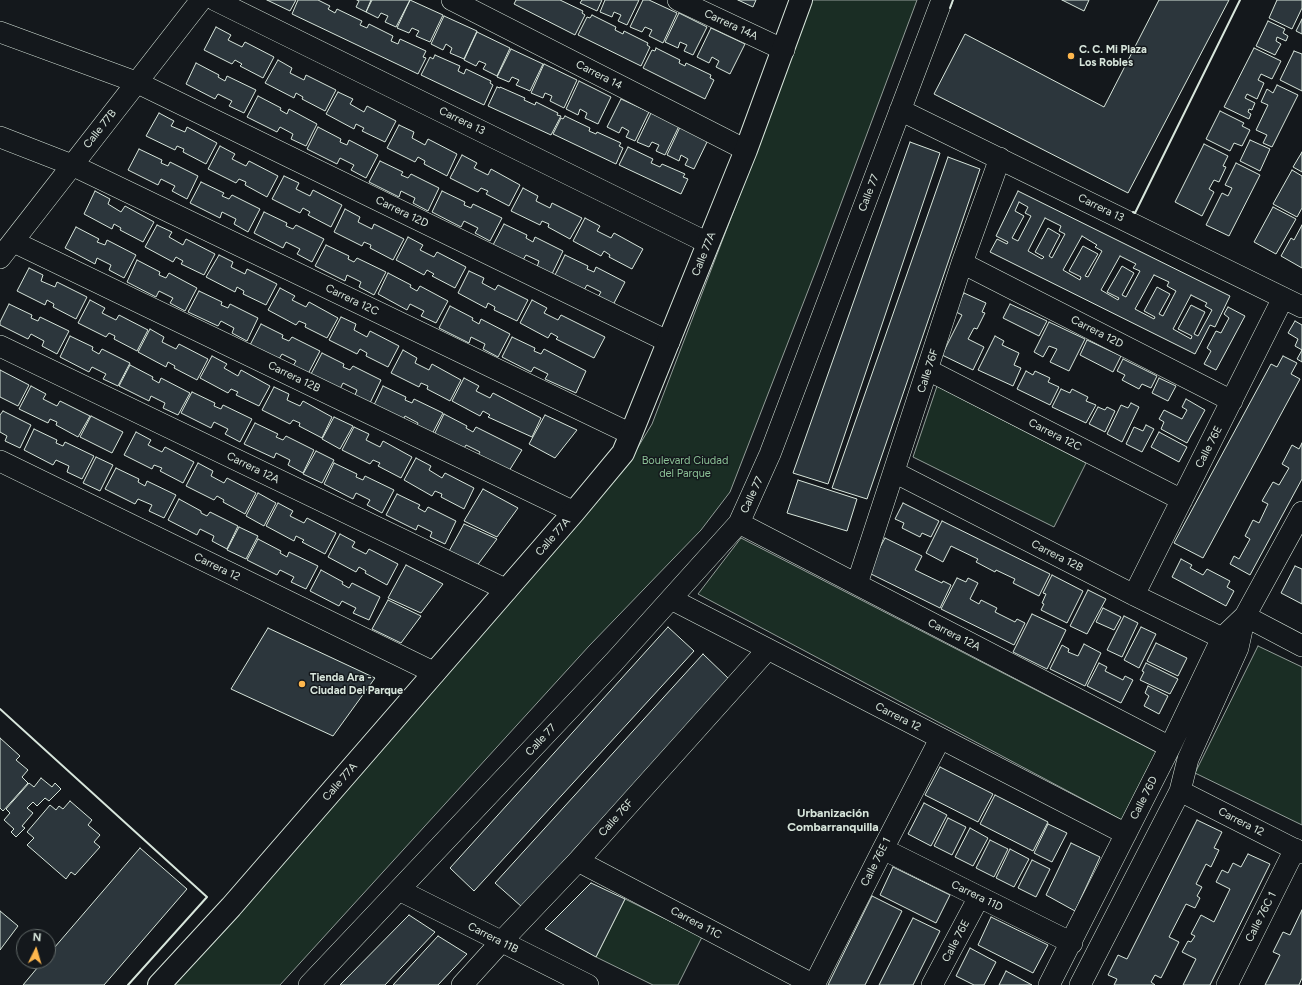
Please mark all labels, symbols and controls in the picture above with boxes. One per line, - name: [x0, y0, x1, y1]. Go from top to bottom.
- street label: Carrera 14A: [702, 7, 760, 43]
- place label: C. C. Mi Plaza Los Robles: [1079, 43, 1147, 69]
- marker: C. C. Mi Plaza Los Robles: [1066, 51, 1076, 61]
- street label: Carrera 14: [574, 58, 624, 92]
- street label: Carrera 13: [437, 104, 487, 138]
- street label: Calle 77B: [81, 107, 119, 151]
- street label: Calle 77: [856, 172, 882, 214]
- street label: Carrera 13: [1076, 191, 1126, 225]
- street label: Carrera 12D: [373, 194, 431, 230]
- street label: Calle 77A: [689, 230, 719, 278]
- street label: Carrera 12C: [323, 281, 381, 319]
- street label: Carrera 12D: [1068, 313, 1126, 351]
- street label: Calle 76F: [915, 347, 941, 395]
- street label: Carrera 12B: [266, 359, 322, 395]
- street label: Carrera 12C: [1026, 416, 1084, 454]
- street label: Calle 76E: [1193, 424, 1225, 470]
- street label: Carrera 12A: [224, 450, 282, 486]
- park label: Boulevard Ciudad del Parque: [642, 454, 728, 480]
- street label: Calle 77: [738, 475, 766, 515]
- street label: Calle 77A: [533, 515, 573, 559]
- street label: Carrera 12B: [1029, 537, 1085, 575]
- street label: Carrera 12: [192, 550, 242, 584]
- street label: Carrera 12A: [926, 616, 982, 654]
- place label: Tienda Ara - Ciudad Del Parque: [310, 671, 403, 697]
- marker: Tienda Ara - Ciudad Del Parque: [297, 679, 307, 689]
- street label: Carrera 12: [873, 700, 923, 734]
- street label: Calle 77: [523, 721, 559, 759]
- street label: Calle 77A: [320, 760, 360, 804]
- street label: Calle 76D: [1127, 774, 1161, 822]
- street label: Calle 76F: [596, 797, 636, 839]
- street label: Carrera 12: [1216, 805, 1266, 839]
- district label: Urbanización Combarranquilla: [787, 806, 879, 834]
- street label: Calle 76E 1: [858, 835, 894, 889]
- street label: Carrera 11D: [949, 878, 1005, 914]
- street label: Calle 76C 1: [1243, 890, 1279, 944]
- street label: Carrera 11C: [668, 904, 724, 942]
- street label: Calle 76E: [939, 918, 973, 964]
- street label: Carrera 11B: [466, 920, 520, 956]
- north arrow: [16, 929, 56, 969]
- text: N: [32, 931, 42, 944]

